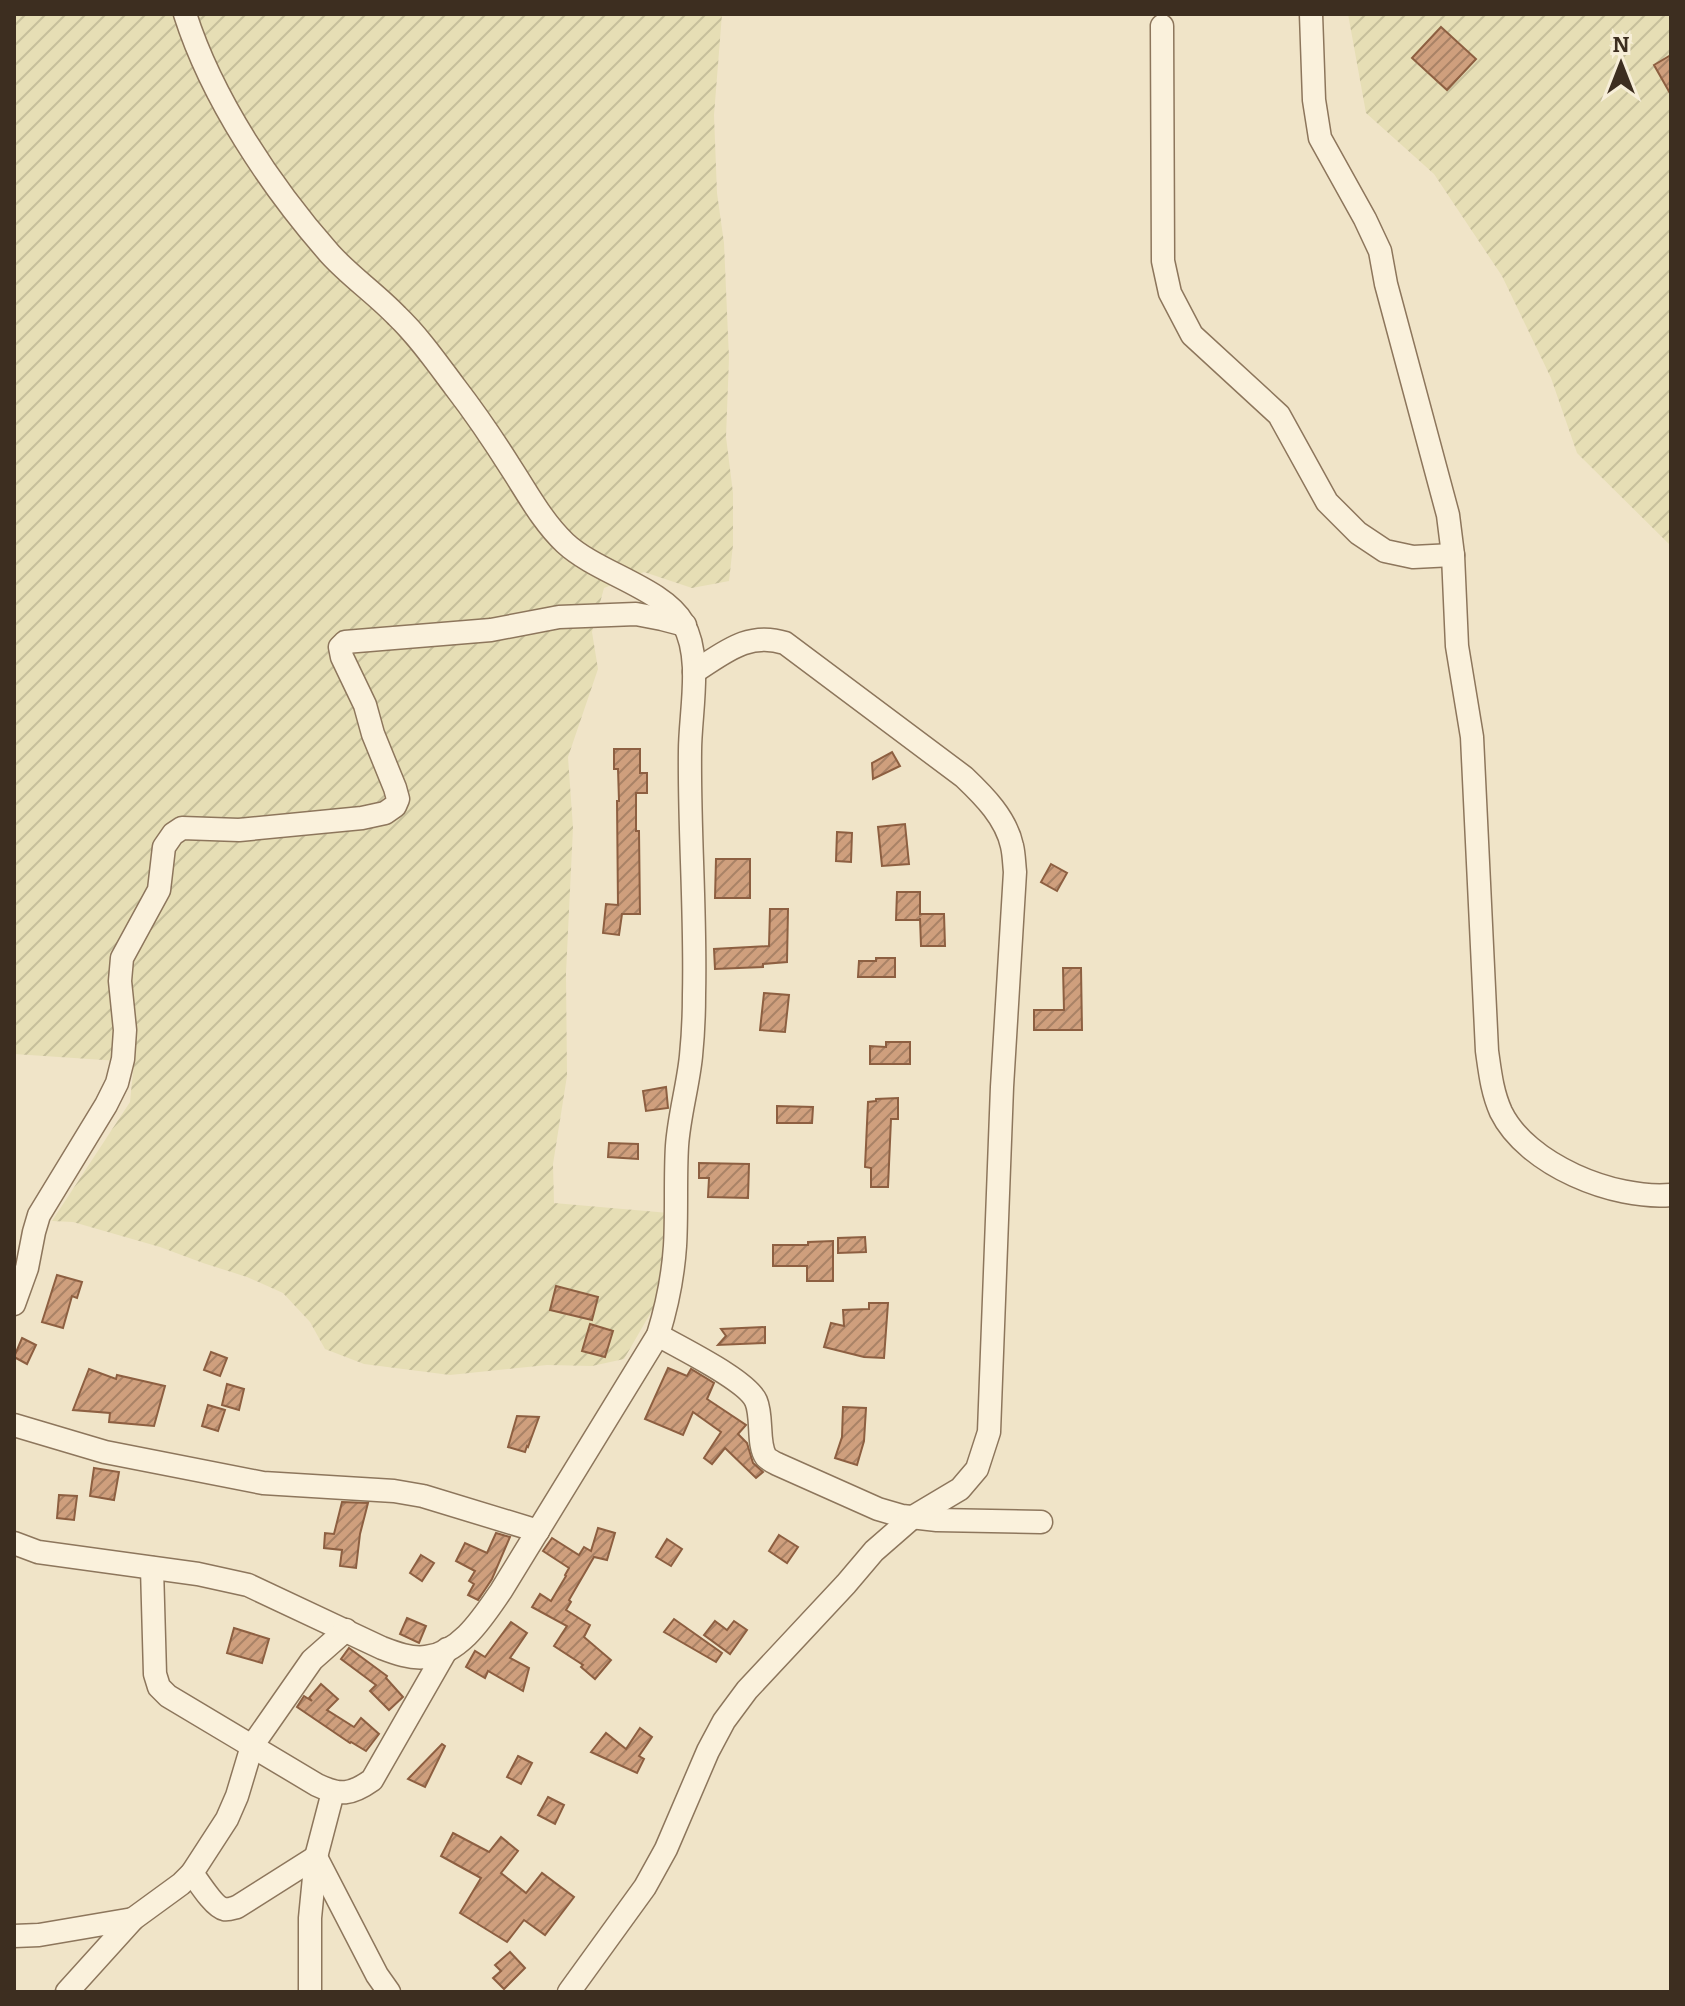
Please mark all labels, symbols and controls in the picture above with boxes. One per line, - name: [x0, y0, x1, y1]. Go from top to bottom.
- north arrow: [1581, 24, 1661, 104]
- text: N: [1613, 31, 1630, 58]

